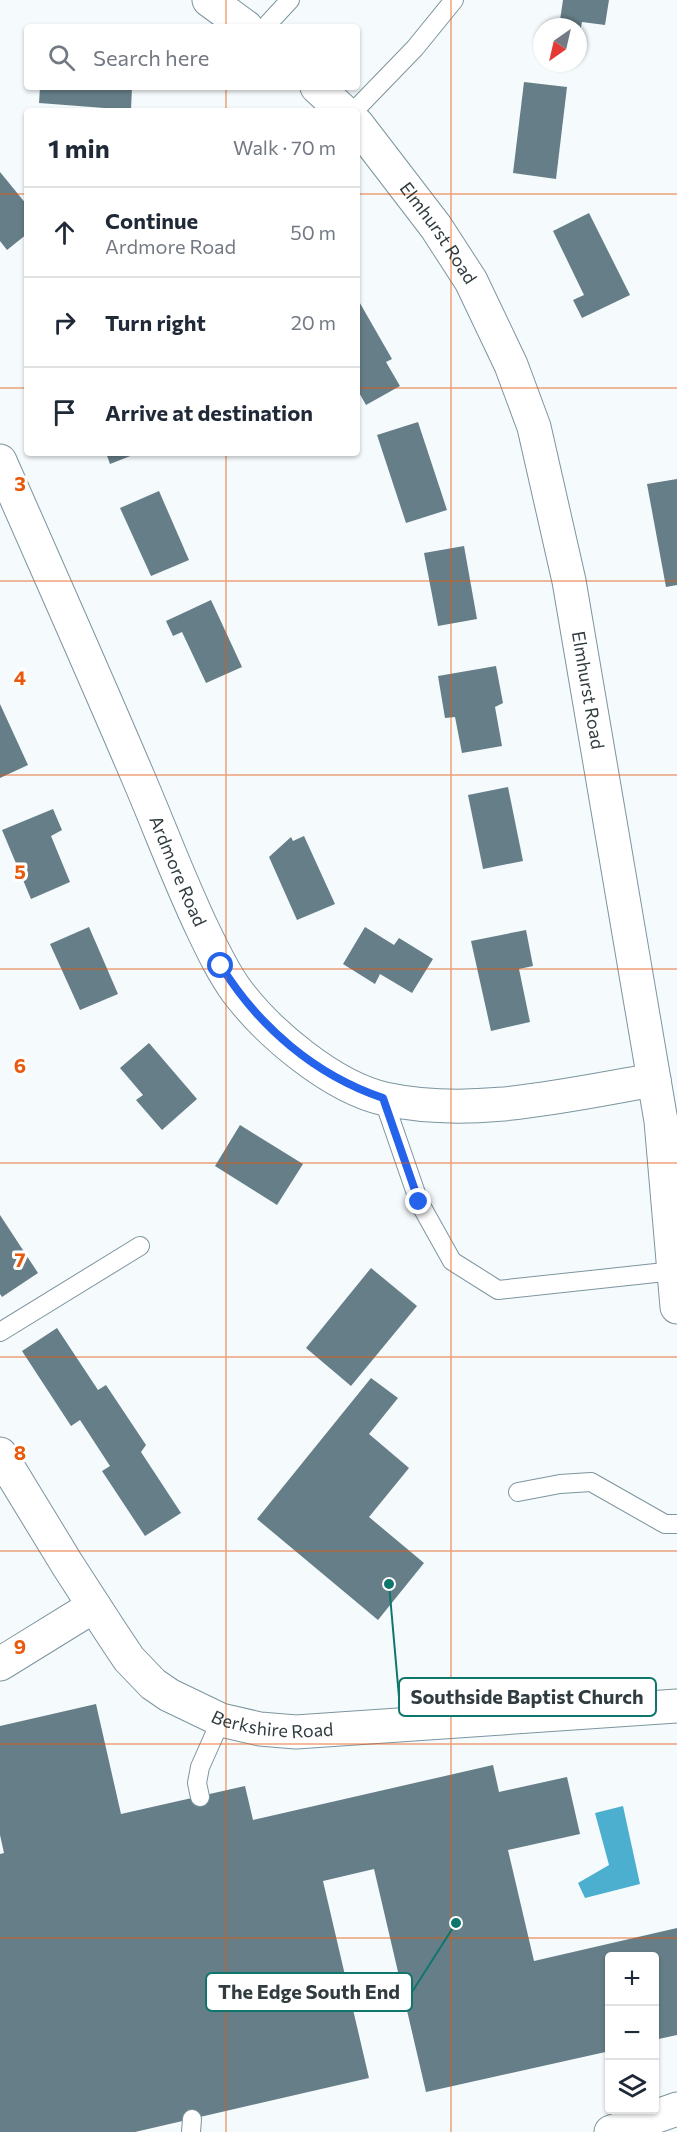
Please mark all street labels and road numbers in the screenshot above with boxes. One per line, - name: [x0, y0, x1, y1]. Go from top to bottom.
- street label: Elmhurst Road: [396, 177, 482, 288]
- street label: Elmhurst Road: [568, 629, 609, 751]
- street label: Ardmore Road: [145, 812, 212, 930]
- street label: Berkshire Road: [208, 1705, 334, 1742]

